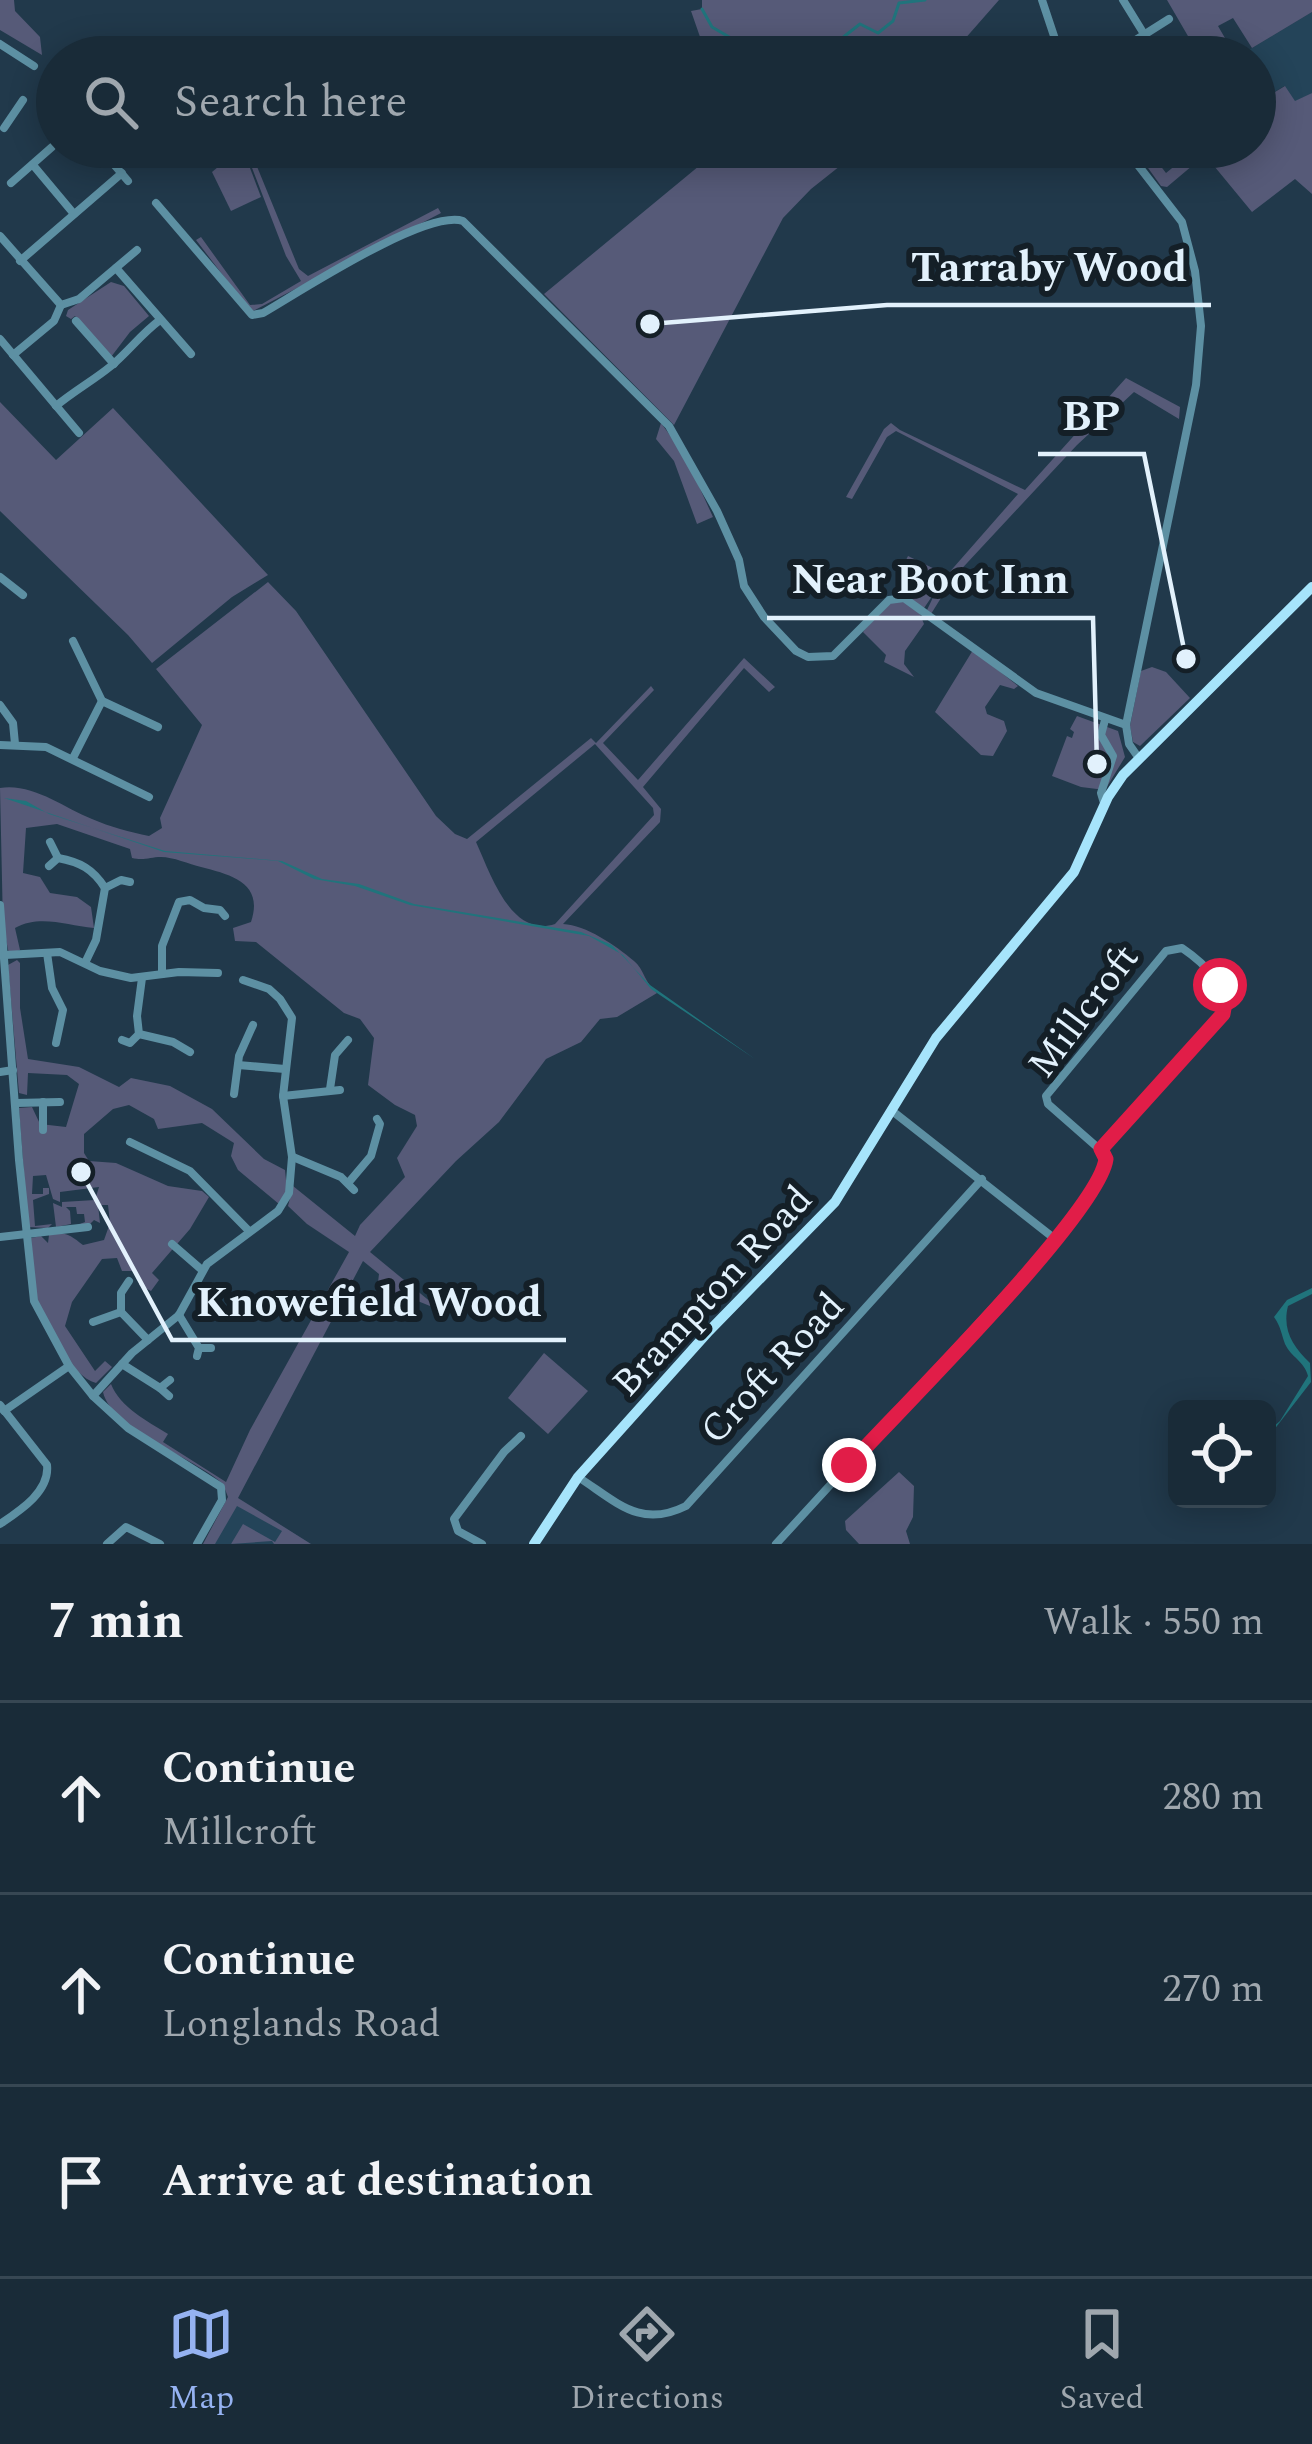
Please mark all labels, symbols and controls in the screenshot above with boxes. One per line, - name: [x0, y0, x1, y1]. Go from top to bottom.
- search box: [36, 36, 1276, 168]
- text: Search here: [174, 68, 407, 137]
- icon: search: [78, 69, 144, 135]
- callout: Tarraby Wood: [887, 227, 1211, 305]
- text: Tarraby Wood: [911, 237, 1187, 300]
- callout: BP: [1038, 376, 1144, 454]
- text: BP: [1062, 386, 1120, 449]
- callout: Near Boot Inn: [767, 540, 1093, 618]
- text: Near Boot Inn: [791, 549, 1069, 612]
- street label: Millcroft: [1014, 932, 1154, 1091]
- route start: [1193, 958, 1247, 1012]
- street label: Brampton Road: [599, 1172, 827, 1411]
- callout: Knowefield Wood: [172, 1262, 566, 1340]
- text: Knowefield Wood: [196, 1272, 542, 1335]
- street label: Croft Road: [687, 1279, 859, 1458]
- map controls: [1168, 1400, 1276, 1508]
- button: locate: [1168, 1400, 1276, 1508]
- route end: [822, 1438, 876, 1492]
- text: 7 min: [48, 1583, 184, 1661]
- text: Walk · 550 m: [1043, 1593, 1264, 1652]
- text: Continue: [162, 1734, 355, 1803]
- icon: ahead: [48, 1765, 114, 1831]
- text: 280 m: [1162, 1768, 1264, 1827]
- text: Millcroft: [162, 1803, 317, 1862]
- text: Continue: [162, 1926, 355, 1995]
- icon: ahead: [48, 1957, 114, 2023]
- text: 270 m: [1162, 1960, 1264, 2019]
- text: Longlands Road: [162, 1995, 441, 2054]
- text: Arrive at destination: [162, 2147, 593, 2216]
- icon: arrive: [48, 2149, 114, 2215]
- tab: Map: [168, 2301, 234, 2423]
- tab: Directions: [570, 2301, 724, 2423]
- tab: Saved: [1060, 2301, 1144, 2423]

